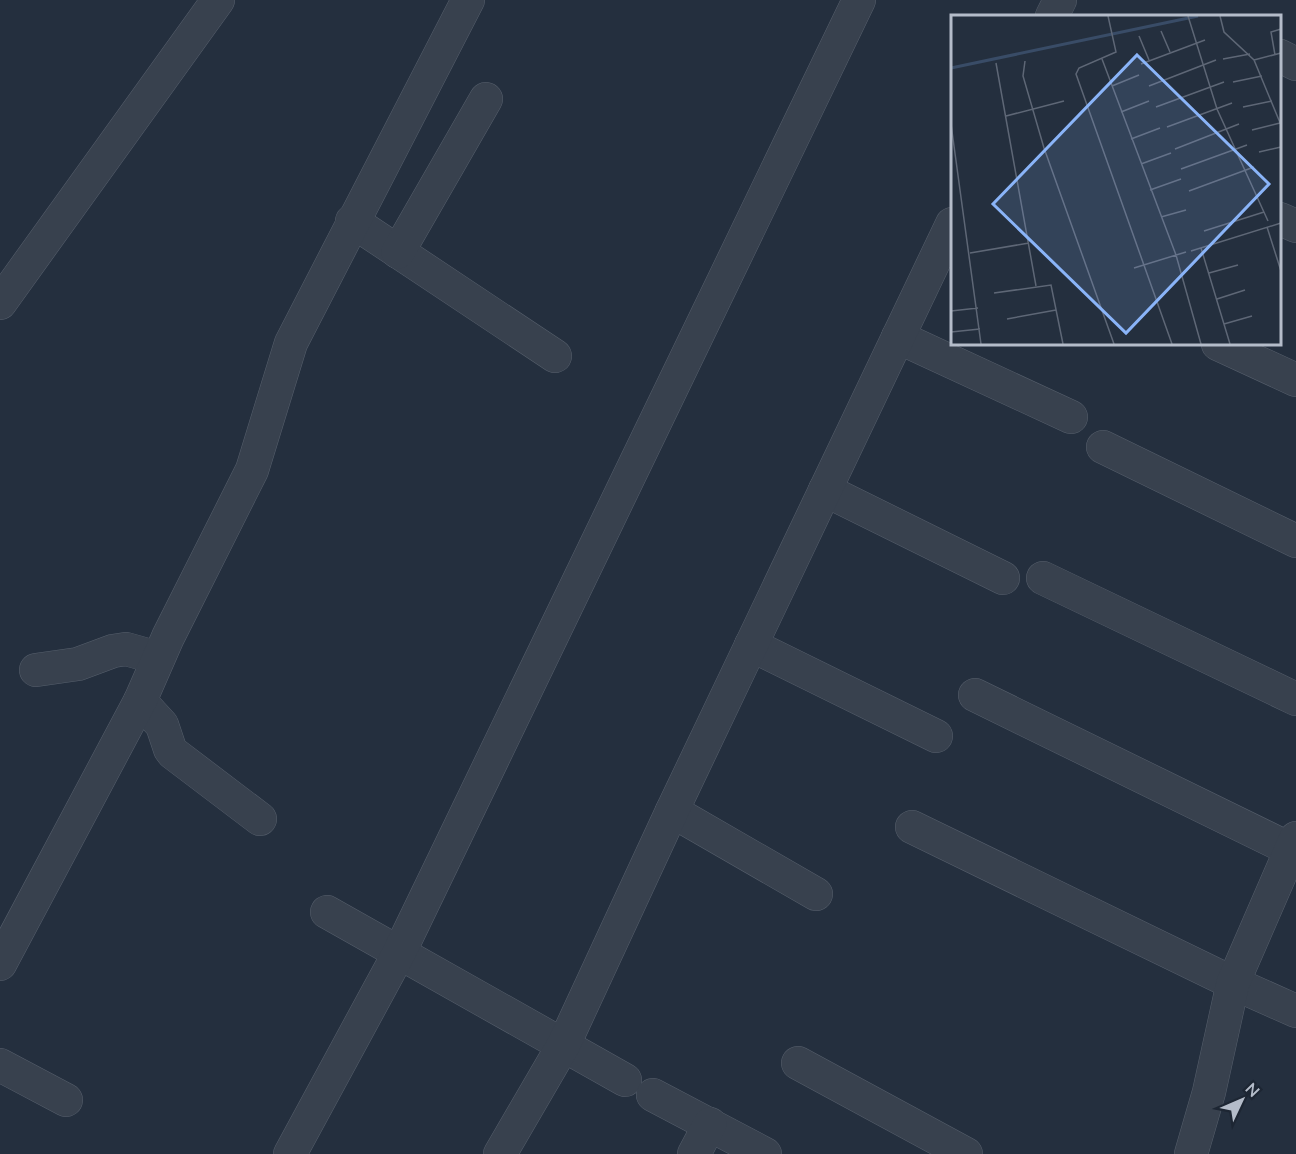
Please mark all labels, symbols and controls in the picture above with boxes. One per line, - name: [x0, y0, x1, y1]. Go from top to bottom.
- inset map: [951, 15, 1281, 345]
- north arrow: [1212, 1070, 1272, 1130]
- text: N: [1241, 1078, 1264, 1101]

